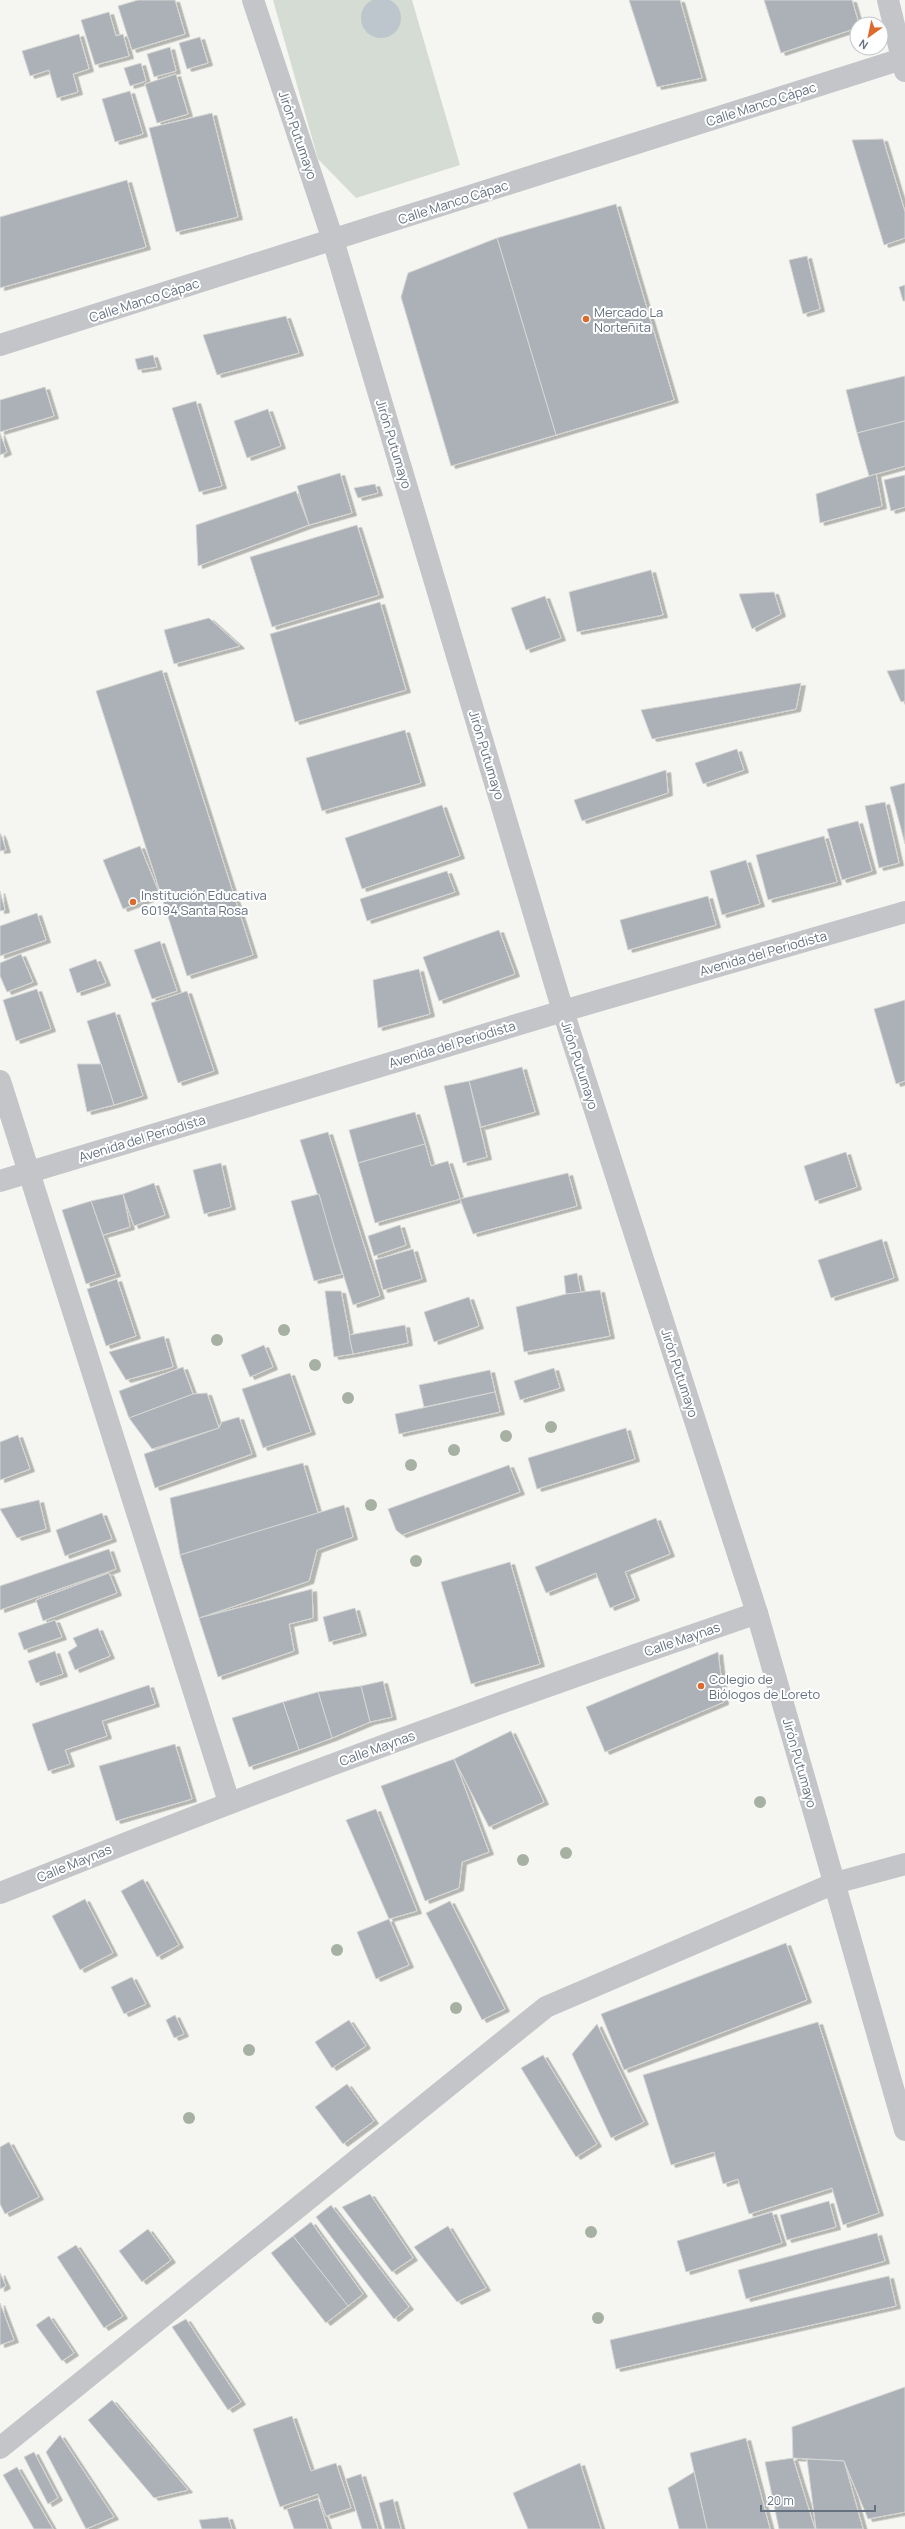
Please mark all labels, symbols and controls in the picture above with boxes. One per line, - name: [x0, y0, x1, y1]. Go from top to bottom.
- north arrow: [849, 16, 889, 56]
- text: N: [856, 36, 871, 53]
- street label: Calle Manco Cápac: [704, 78, 818, 130]
- street label: Jirón Putumayo: [274, 88, 322, 182]
- street label: Calle Manco Cápac: [396, 176, 510, 228]
- street label: Calle Manco Cápac: [87, 274, 201, 326]
- place label: Mercado La Norteñita: [594, 303, 663, 336]
- marker: Mercado La Norteñita: [581, 314, 591, 324]
- street label: Jirón Putumayo: [372, 397, 416, 491]
- street label: Jirón Putumayo: [465, 708, 509, 802]
- place label: Institución Educativa 60194 Santa Rosa: [141, 886, 267, 919]
- marker: Institución Educativa 60194 Santa Rosa: [128, 897, 138, 907]
- street label: Avenida del Periodista: [697, 926, 829, 980]
- street label: Avenida del Periodista: [386, 1016, 518, 1072]
- street label: Jirón Putumayo: [557, 1018, 603, 1112]
- street label: Avenida del Periodista: [76, 1110, 208, 1166]
- street label: Jirón Putumayo: [657, 1326, 703, 1420]
- street label: Calle Maynas: [642, 1618, 723, 1660]
- place label: Colegio de Biólogos de Loreto: [709, 1670, 820, 1703]
- marker: Colegio de Biólogos de Loreto: [696, 1681, 706, 1691]
- street label: Jirón Putumayo: [779, 1716, 821, 1810]
- street label: Calle Maynas: [337, 1726, 417, 1770]
- street label: Calle Maynas: [34, 1840, 114, 1886]
- scale bar: [761, 2487, 875, 2513]
- text: 20 m: [767, 2492, 794, 2509]

